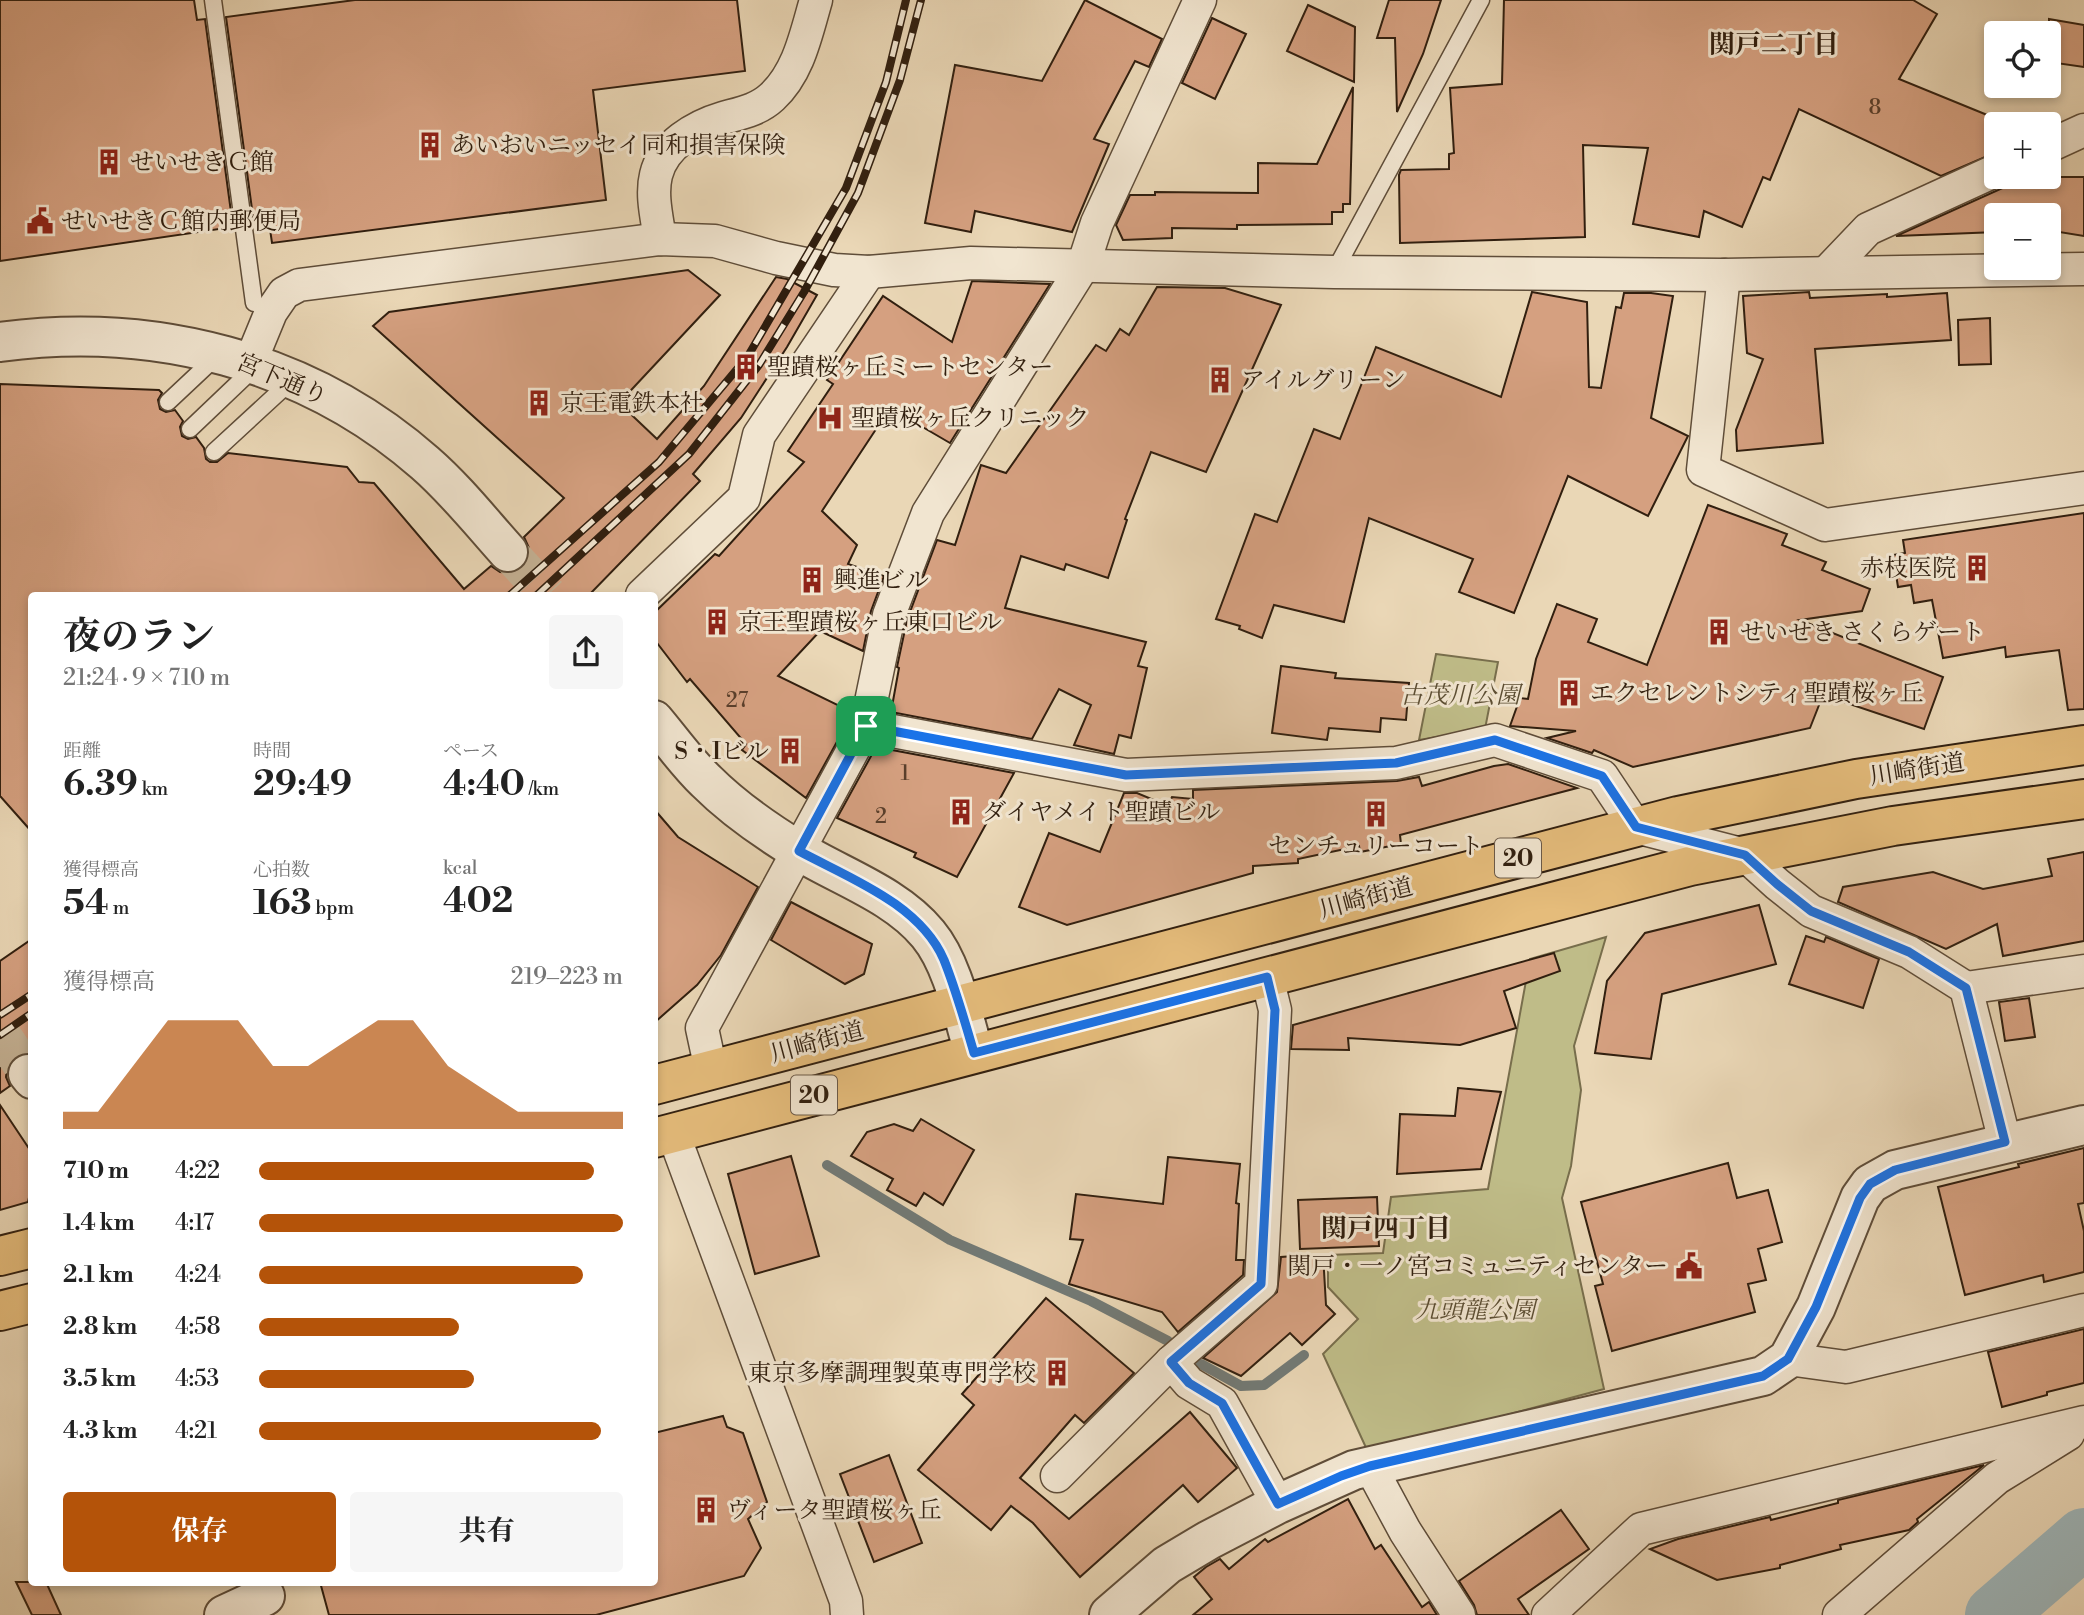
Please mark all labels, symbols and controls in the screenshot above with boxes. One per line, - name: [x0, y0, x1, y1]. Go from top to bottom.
- map controls: [1984, 21, 2061, 280]
- button: locate: [1984, 21, 2061, 98]
- district label: 関戸二丁目: [1709, 29, 1839, 61]
- house number: 8: [1869, 95, 1881, 121]
- button: +: [1984, 112, 2061, 189]
- building icon: あいおいニッセイ同和損害保険: [415, 130, 445, 160]
- place label: あいおいニッセイ同和損害保険: [451, 131, 785, 161]
- building icon: せいせきＣ館: [94, 147, 124, 177]
- place label: せいせきＣ館: [130, 148, 274, 178]
- button: −: [1984, 203, 2061, 280]
- public building icon: せいせきＣ館内郵便局: [25, 206, 55, 236]
- place label: せいせきＣ館内郵便局: [61, 207, 301, 237]
- street label: 宮下通り: [232, 347, 332, 412]
- building icon: 聖蹟桜ヶ丘ミートセンター: [731, 352, 761, 382]
- place label: 聖蹟桜ヶ丘ミートセンター: [767, 353, 1053, 383]
- building icon: アイルグリーン: [1205, 365, 1235, 395]
- place label: アイルグリーン: [1241, 366, 1406, 396]
- building icon: 京王電鉄本社: [524, 388, 554, 418]
- place label: 京王電鉄本社: [560, 389, 704, 419]
- hospital icon: 聖蹟桜ヶ丘クリニック: [815, 403, 845, 433]
- place label: 聖蹟桜ヶ丘クリニック: [851, 404, 1090, 434]
- building icon: 赤枝医院: [1962, 553, 1992, 583]
- place label: 赤枝医院: [1860, 554, 1956, 584]
- building icon: 興進ビル: [797, 565, 827, 595]
- place label: 興進ビル: [833, 566, 929, 596]
- building icon: 京王聖蹟桜ヶ丘東口ビル: [702, 607, 732, 637]
- place label: 京王聖蹟桜ヶ丘東口ビル: [738, 608, 1002, 638]
- text: 夜のラン: [63, 614, 215, 661]
- button: share: [549, 615, 623, 689]
- building icon: せいせき さくらゲート: [1704, 617, 1734, 647]
- place label: せいせき さくらゲート: [1740, 618, 1985, 648]
- text: 21:24 · 9 × 710 m: [63, 664, 230, 692]
- building icon: エクセレントシティ聖蹟桜ヶ丘: [1554, 678, 1584, 708]
- place label: エクセレントシティ聖蹟桜ヶ丘: [1590, 679, 1923, 709]
- park label: 古茂川公園: [1400, 681, 1524, 711]
- house number: 27: [726, 688, 749, 714]
- pin: [836, 696, 896, 756]
- icon: arrive: [847, 707, 885, 745]
- building icon: S・Iビル: [775, 736, 805, 766]
- place label: S・Iビル: [674, 737, 769, 767]
- text: 距離: [63, 739, 101, 763]
- text: 時間: [253, 739, 291, 763]
- text: ペース: [443, 739, 499, 763]
- street label: 川崎街道: [1867, 748, 1967, 792]
- house number: 1: [900, 761, 910, 787]
- text: 6.39: [63, 763, 138, 806]
- text: 29:49: [253, 763, 352, 806]
- text: 4:40: [443, 763, 525, 806]
- text: km: [138, 777, 168, 801]
- text: /km: [525, 777, 559, 801]
- building icon: ダイヤメイト聖蹟ビル: [946, 797, 976, 827]
- place label: ダイヤメイト聖蹟ビル: [982, 798, 1221, 828]
- building icon: センチュリーコート: [1361, 799, 1391, 829]
- house number: 2: [875, 804, 887, 830]
- place label: センチュリーコート: [1268, 832, 1484, 862]
- road number: 20: [1495, 838, 1541, 878]
- text: kcal: [443, 856, 477, 880]
- text: 獲得標高: [63, 858, 139, 882]
- text: 心拍数: [253, 858, 310, 882]
- street label: 川崎街道: [1316, 872, 1417, 926]
- text: 402: [443, 880, 513, 923]
- text: 54: [63, 882, 109, 925]
- text: 163: [253, 882, 312, 925]
- text: m: [109, 896, 129, 920]
- text: bpm: [312, 896, 354, 920]
- text: 219–223 m: [510, 963, 623, 991]
- text: 獲得標高: [63, 968, 155, 996]
- street label: 川崎街道: [767, 1016, 868, 1070]
- road number: 20: [791, 1076, 837, 1114]
- text: 710 m: [63, 1157, 129, 1185]
- text: 4:22: [175, 1157, 220, 1185]
- text: 1.4 km: [63, 1209, 135, 1237]
- text: 4:17: [175, 1209, 214, 1237]
- district label: 関戸四丁目: [1321, 1213, 1451, 1245]
- public building icon: 関戸・一ノ宮コミュニティセンター: [1674, 1251, 1704, 1281]
- place label: 関戸・一ノ宮コミュニティセンター: [1287, 1252, 1668, 1282]
- text: 2.1 km: [63, 1261, 134, 1289]
- text: 4:24: [175, 1261, 221, 1289]
- park label: 九頭龍公園: [1415, 1296, 1539, 1326]
- text: 2.8 km: [63, 1313, 137, 1341]
- text: 4:58: [175, 1313, 221, 1341]
- building icon: 東京多摩調理製菓専門学校: [1042, 1358, 1072, 1388]
- place label: 東京多摩調理製菓専門学校: [748, 1359, 1036, 1389]
- text: 3.5 km: [63, 1365, 136, 1393]
- text: 4:53: [175, 1365, 219, 1393]
- text: 4.3 km: [63, 1417, 137, 1445]
- text: 4:21: [175, 1417, 217, 1445]
- button: 保存: [63, 1492, 336, 1572]
- button: 共有: [350, 1492, 623, 1572]
- building icon: ヴィータ聖蹟桜ヶ丘: [691, 1495, 721, 1525]
- place label: ヴィータ聖蹟桜ヶ丘: [727, 1496, 942, 1526]

